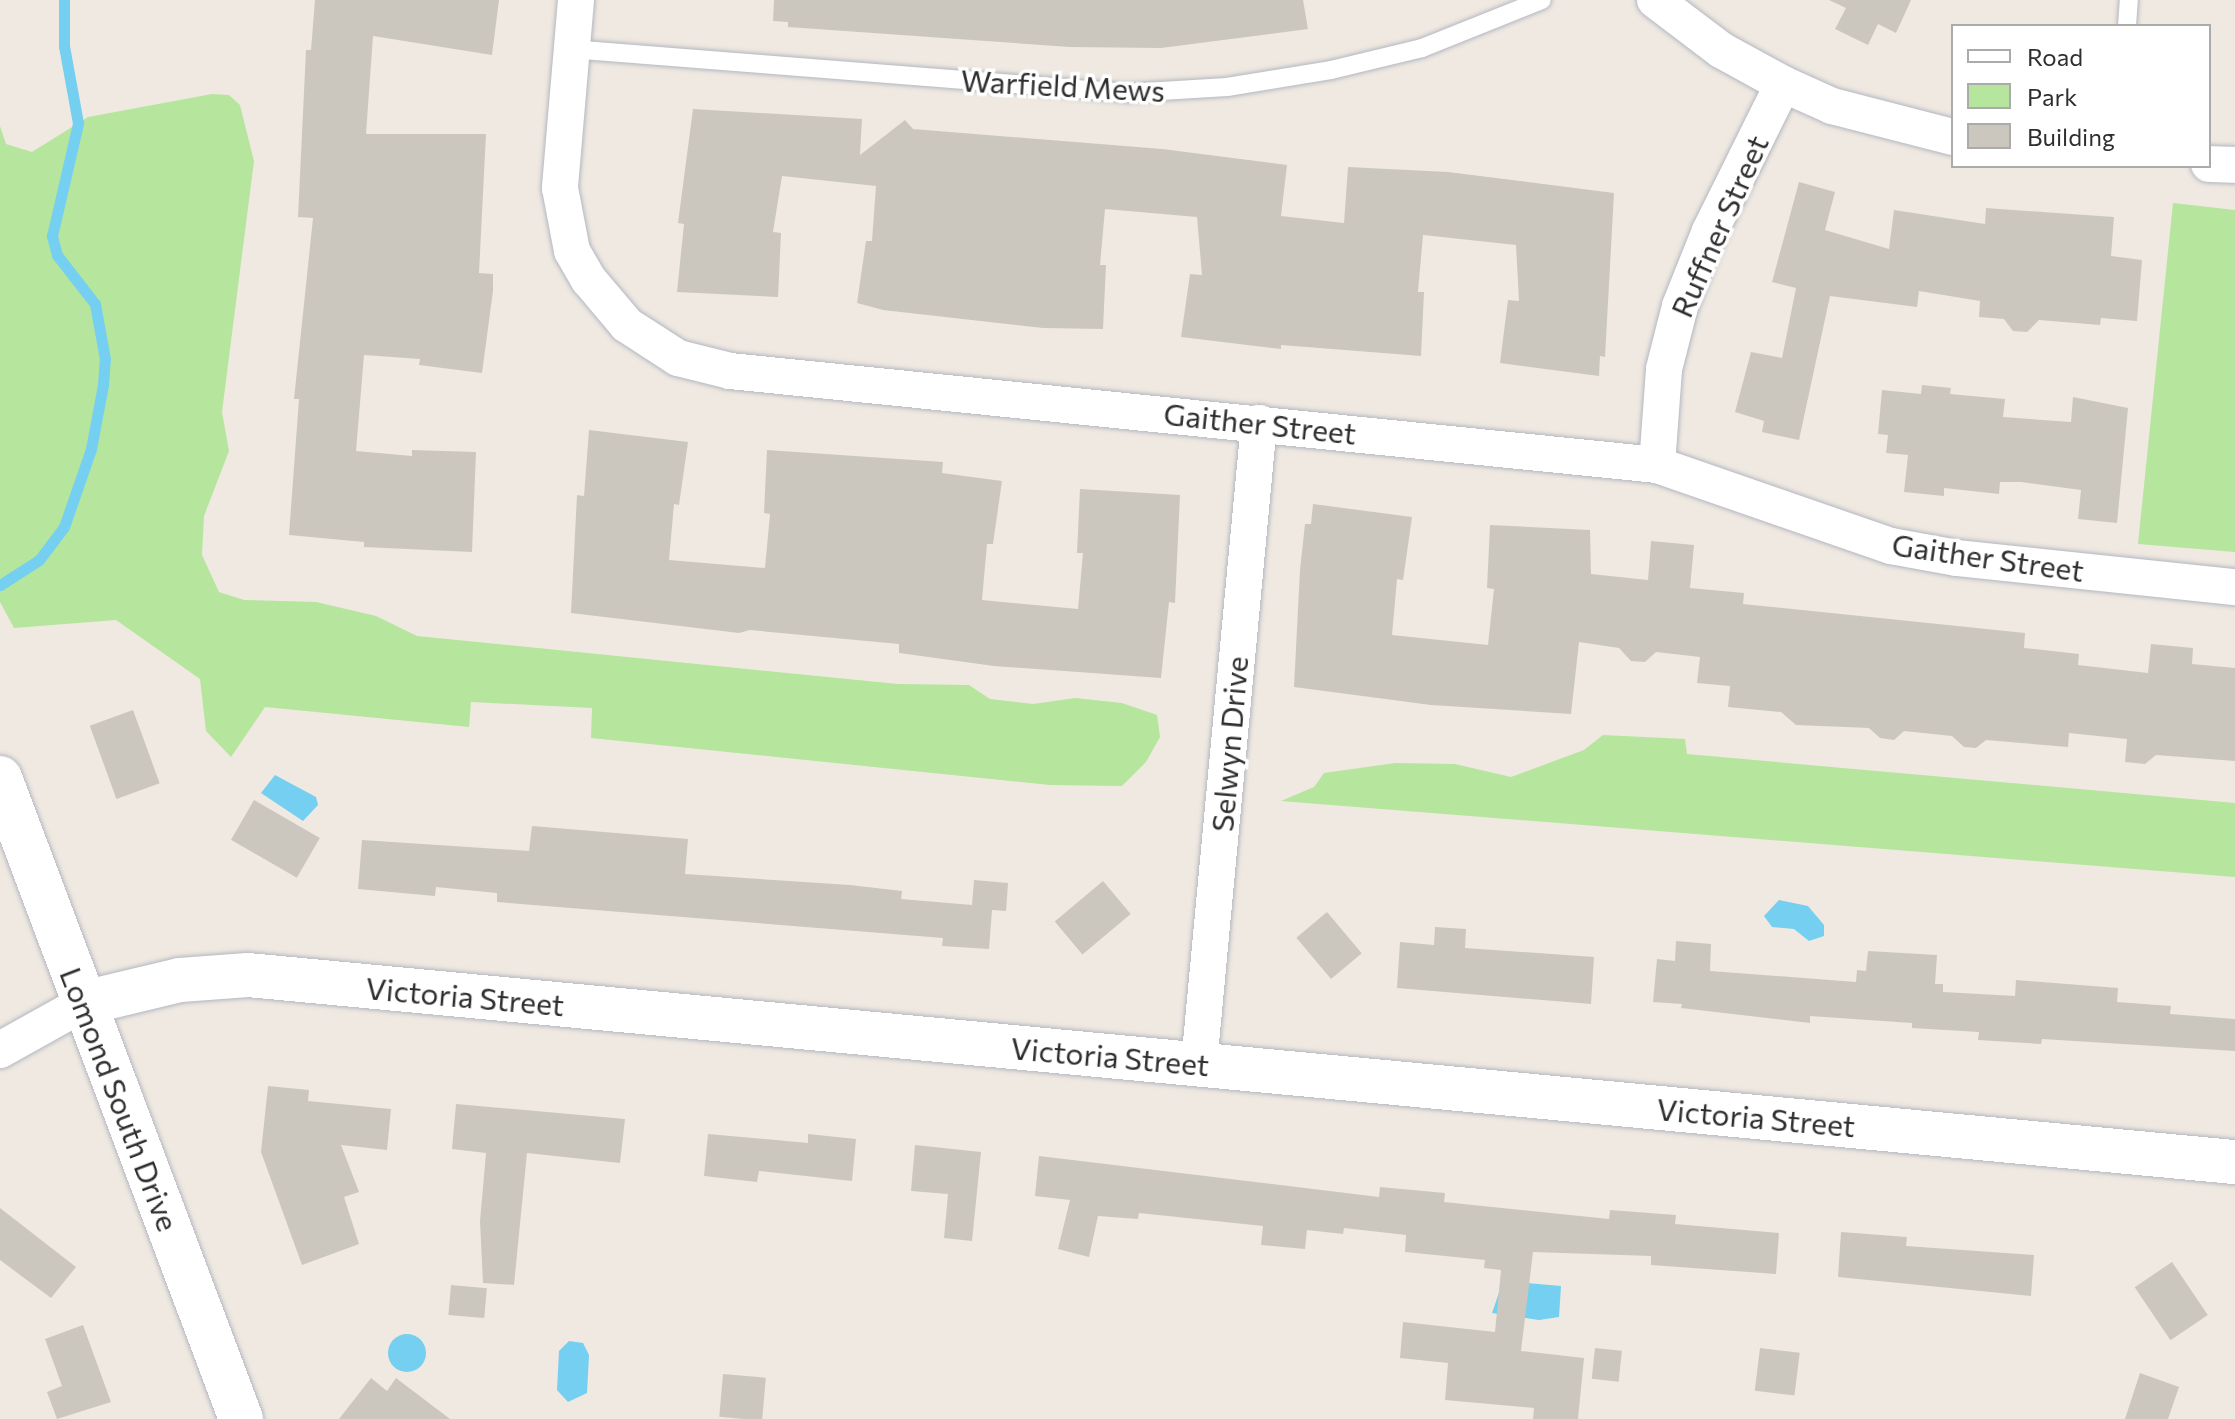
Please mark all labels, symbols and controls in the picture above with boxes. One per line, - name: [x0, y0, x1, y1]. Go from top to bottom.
- legend: [1951, 24, 2211, 168]
- text: Road: [2027, 42, 2083, 71]
- street label: Warfield Mews: [960, 62, 1166, 108]
- text: Park: [2027, 82, 2077, 111]
- text: Building: [2027, 122, 2115, 151]
- street label: Ruffner Street: [1663, 129, 1775, 323]
- street label: Gaither Street: [1162, 395, 1358, 451]
- street label: Gaither Street: [1890, 526, 2086, 588]
- street label: Selwyn Drive: [1203, 655, 1255, 833]
- street label: Lomond South Drive: [53, 962, 187, 1236]
- street label: Victoria Street: [364, 969, 566, 1023]
- street label: Victoria Street: [1009, 1029, 1211, 1083]
- street label: Victoria Street: [1655, 1090, 1857, 1144]

